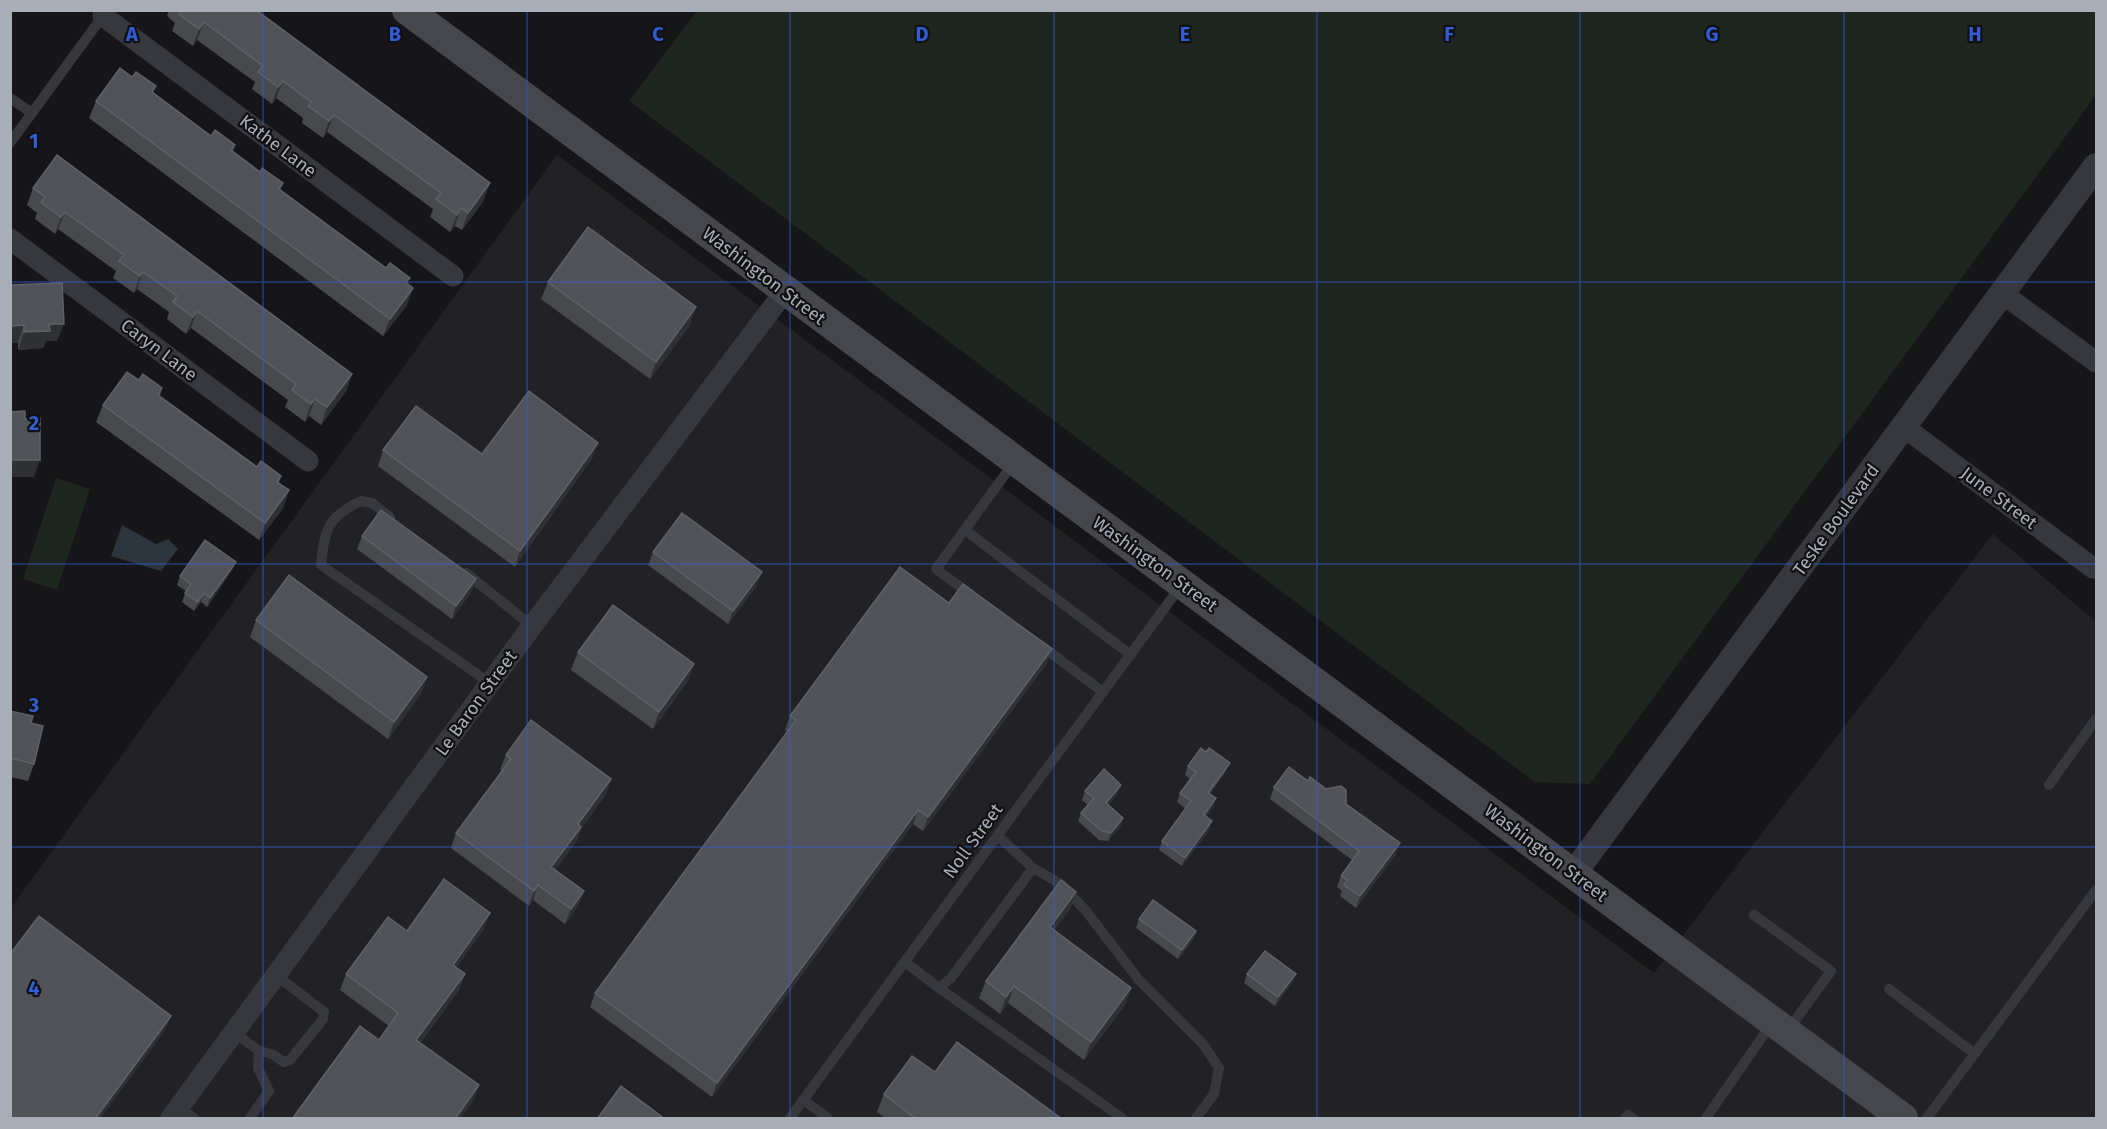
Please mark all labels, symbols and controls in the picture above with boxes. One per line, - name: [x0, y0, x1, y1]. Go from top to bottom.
- text: A: [125, 22, 139, 46]
- text: B: [389, 22, 401, 46]
- text: C: [652, 22, 664, 46]
- text: D: [915, 22, 929, 46]
- text: E: [1180, 22, 1190, 46]
- text: F: [1444, 22, 1454, 46]
- text: G: [1706, 22, 1718, 46]
- text: H: [1968, 22, 1982, 46]
- street label: Kathe Lane: [235, 110, 321, 182]
- text: 1: [29, 129, 39, 153]
- street label: Washington Street: [698, 222, 830, 330]
- street label: Caryn Lane: [117, 314, 201, 386]
- text: 2: [29, 411, 39, 435]
- street label: Teske Boulevard: [1788, 460, 1884, 580]
- street label: June Street: [1956, 462, 2042, 534]
- street label: Washington Street: [1088, 511, 1222, 617]
- street label: Le Baron Street: [430, 646, 522, 760]
- text: 3: [28, 693, 39, 717]
- street label: Noll Street: [939, 799, 1008, 883]
- street label: Washington Street: [1480, 799, 1612, 907]
- text: 4: [28, 976, 40, 1000]

